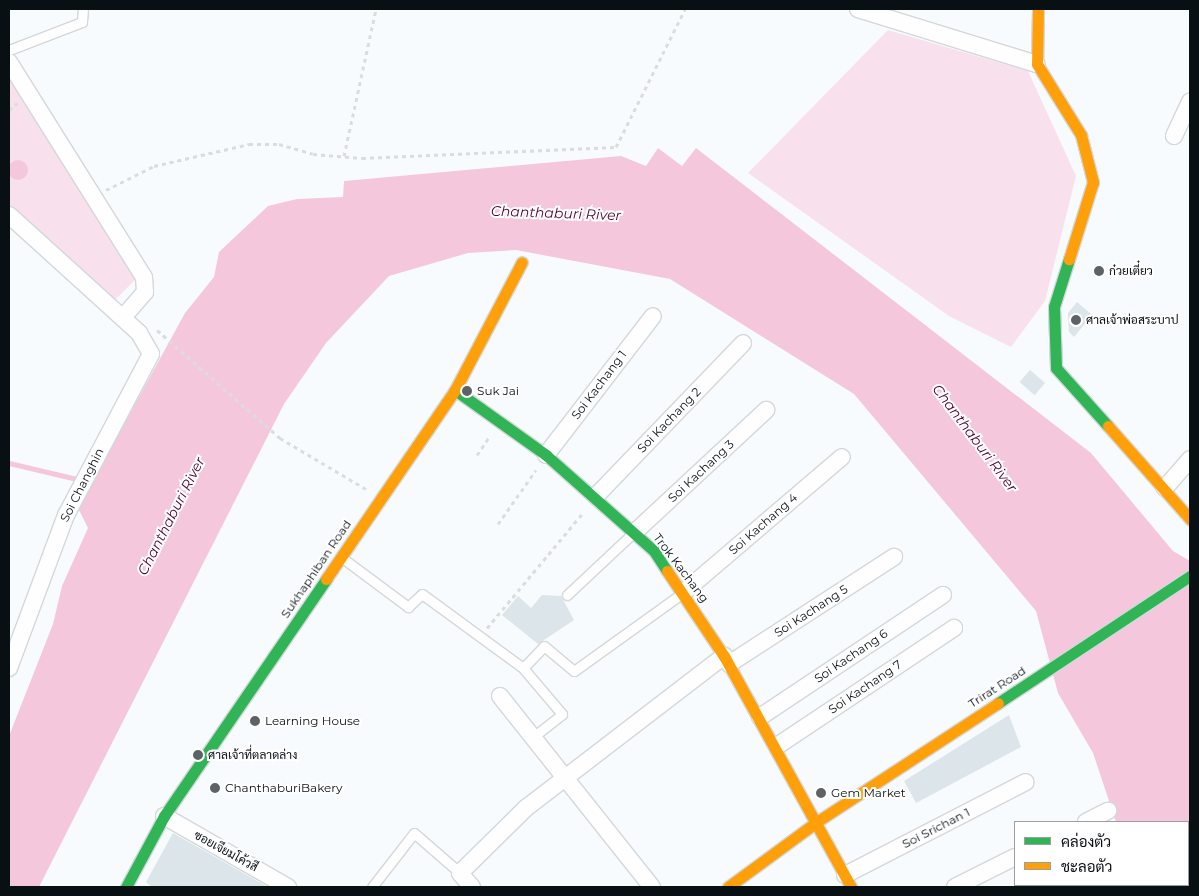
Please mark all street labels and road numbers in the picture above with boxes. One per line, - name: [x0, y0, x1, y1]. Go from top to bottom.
- street label: Soi Kachang 1: [568, 348, 630, 422]
- street label: Soi Kachang 2: [634, 384, 704, 456]
- street label: Soi Kachang 3: [665, 437, 737, 505]
- street label: Soi Changhin: [57, 446, 107, 524]
- street label: Soi Kachang 4: [726, 490, 800, 558]
- street label: Sukhaphiban Road: [278, 517, 354, 621]
- street label: Trok Kachang: [650, 531, 712, 605]
- street label: Soi Kachang 5: [772, 582, 850, 640]
- street label: Soi Kachang 6: [812, 626, 890, 686]
- street label: Soi Kachang 7: [826, 657, 904, 717]
- street label: Trirat Road: [966, 663, 1028, 711]
- street label: Soi Srichan 1: [900, 805, 972, 851]
- street label: ซอยเจียมโค้วสี: [192, 828, 260, 874]

